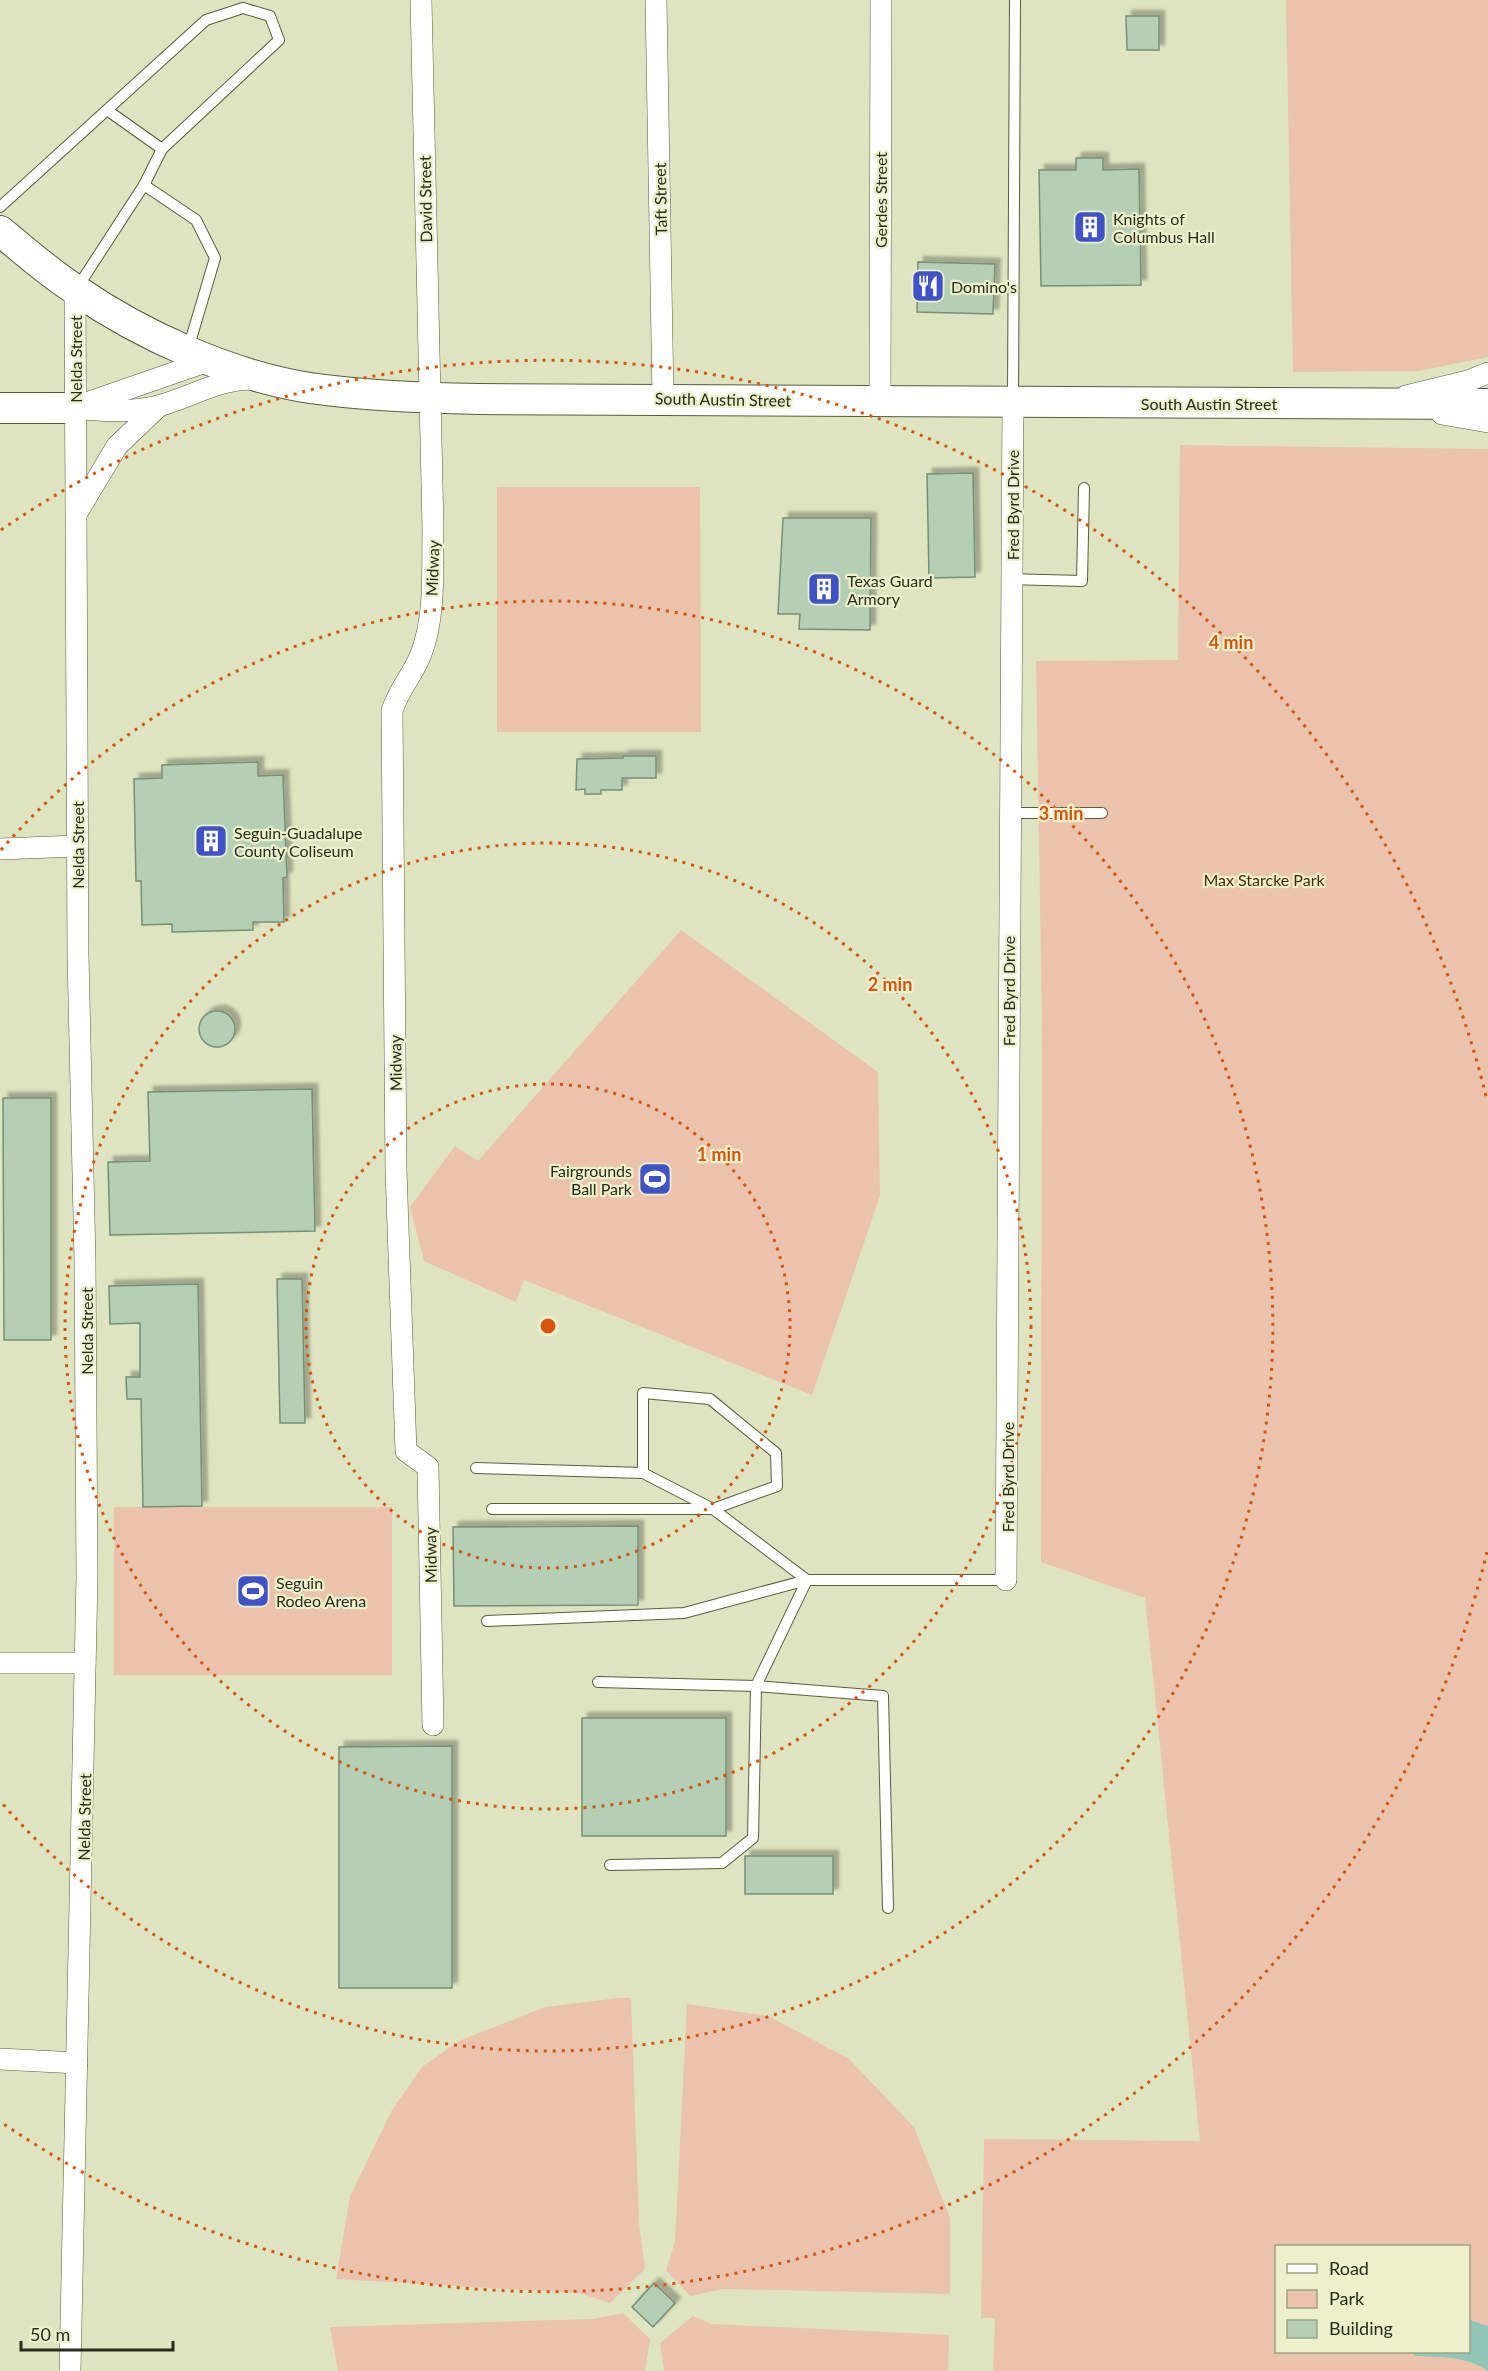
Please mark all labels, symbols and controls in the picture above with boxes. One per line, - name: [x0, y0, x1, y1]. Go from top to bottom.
- street label: Gerdes Street: [871, 152, 890, 248]
- street label: David Street: [415, 155, 435, 243]
- street label: Taft Street: [650, 162, 670, 235]
- building icon: Knights of Columbus Hall: [1072, 209, 1108, 245]
- place label: Knights of Columbus Hall: [1113, 209, 1215, 246]
- restaurant icon: Domino's: [910, 268, 946, 304]
- place label: Domino's: [951, 277, 1017, 296]
- street label: Nelda Street: [66, 315, 85, 403]
- street label: South Austin Street: [655, 388, 792, 410]
- street label: South Austin Street: [1141, 394, 1277, 413]
- street label: Fred Byrd Drive: [1003, 450, 1022, 560]
- street label: Midway: [422, 539, 442, 596]
- building icon: Texas Guard Armory: [806, 571, 842, 607]
- place label: Texas Guard Armory: [847, 571, 933, 608]
- text: 4 min: [1209, 631, 1253, 653]
- street label: Nelda Street: [68, 801, 87, 889]
- text: 3 min: [1039, 802, 1083, 824]
- building icon: Seguin-Guadalupe County Coliseum: [193, 823, 229, 859]
- place label: Seguin-Guadalupe County Coliseum: [234, 823, 362, 860]
- park label: Max Starcke Park: [1203, 870, 1325, 889]
- street label: Fred Byrd Drive: [999, 936, 1018, 1046]
- text: 2 min: [868, 973, 912, 995]
- street label: Midway: [385, 1034, 405, 1091]
- text: 1 min: [697, 1143, 741, 1165]
- place label: Fairgrounds Ball Park: [550, 1161, 633, 1198]
- sports icon: Fairgrounds Ball Park: [637, 1161, 673, 1197]
- street label: Nelda Street: [77, 1287, 96, 1375]
- centre of rings: [538, 1316, 558, 1336]
- street label: Fred Byrd Drive: [998, 1422, 1017, 1532]
- street label: Midway: [420, 1526, 440, 1583]
- sports icon: Seguin Rodeo Arena: [235, 1573, 271, 1609]
- place label: Seguin Rodeo Arena: [276, 1573, 366, 1610]
- street label: Nelda Street: [74, 1773, 94, 1861]
- legend: [1275, 2245, 1470, 2353]
- text: Road: [1329, 2257, 1369, 2279]
- text: Park: [1329, 2287, 1365, 2309]
- scale bar: [21, 2314, 172, 2352]
- text: Building: [1329, 2317, 1393, 2339]
- text: 50 m: [30, 2323, 70, 2345]

